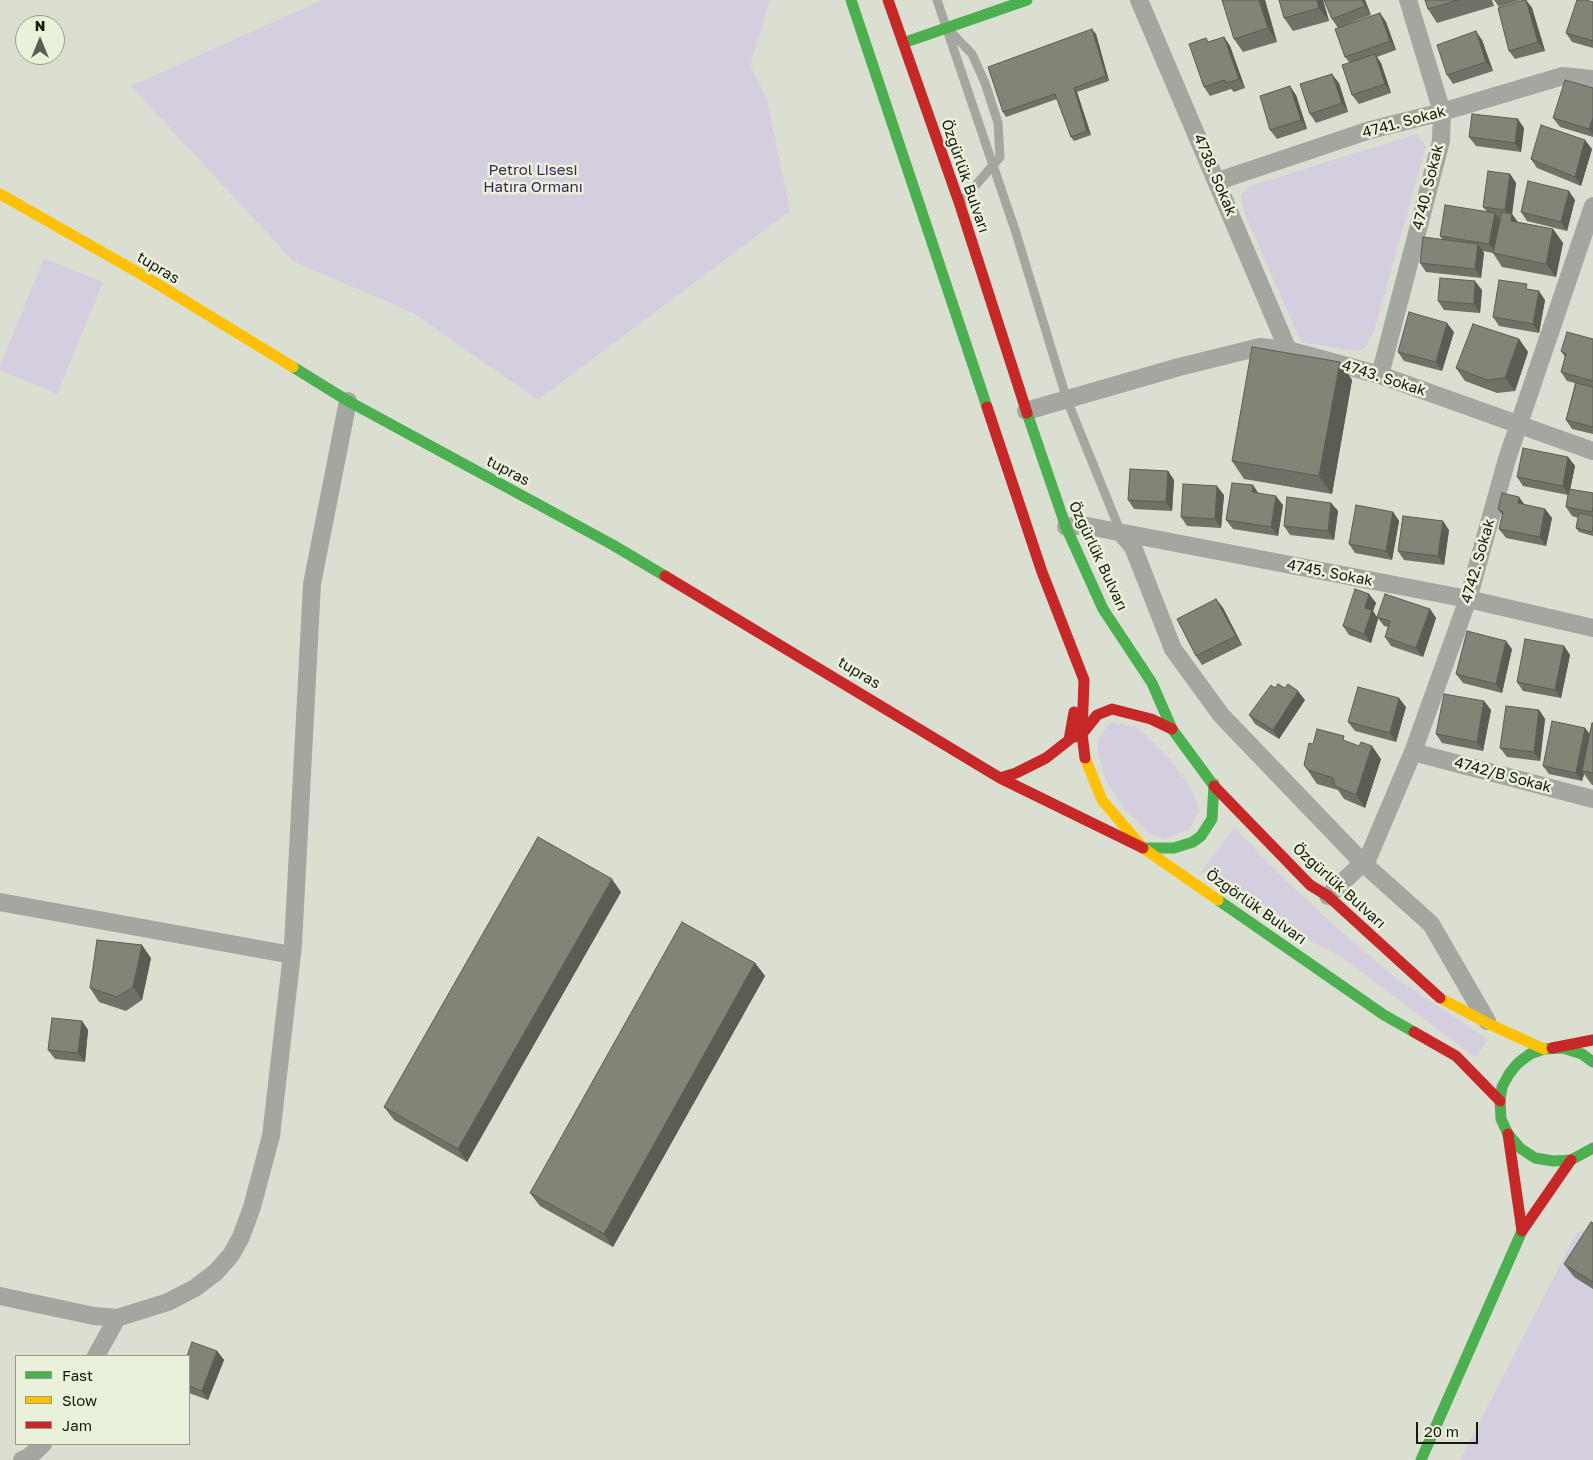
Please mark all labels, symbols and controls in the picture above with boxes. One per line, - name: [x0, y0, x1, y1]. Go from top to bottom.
- north arrow: [15, 15, 65, 65]
- text: N: [35, 17, 45, 34]
- street label: 4741. Sokak: [1360, 102, 1448, 142]
- street label: Özgürlük Bulvarı: [937, 117, 993, 235]
- street label: 4738. Sokak: [1190, 131, 1240, 219]
- street label: 4740. Sokak: [1409, 142, 1447, 232]
- park label: Petrol Lisesi Hatıra Ormanı: [483, 161, 583, 196]
- street label: tupras: [133, 248, 183, 288]
- street label: 4743. Sokak: [1340, 356, 1428, 400]
- street label: tupras: [483, 452, 533, 490]
- street label: Özgürlük Bulvarı: [1065, 498, 1131, 614]
- street label: 4742. Sokak: [1457, 517, 1499, 605]
- street label: 4745. Sokak: [1286, 556, 1374, 590]
- street label: tupras: [834, 653, 884, 693]
- street label: 4742/B Sokak: [1452, 753, 1554, 797]
- street label: Özgürlük Bulvarı: [1289, 840, 1389, 932]
- street label: Özgörlük Bulvarı: [1202, 866, 1310, 948]
- legend: [15, 1355, 190, 1445]
- text: Fast: [62, 1366, 93, 1384]
- text: Slow: [62, 1391, 97, 1409]
- scale bar: [1418, 1412, 1480, 1444]
- text: Jam: [62, 1416, 92, 1434]
- text: 20 m: [1424, 1422, 1459, 1440]

